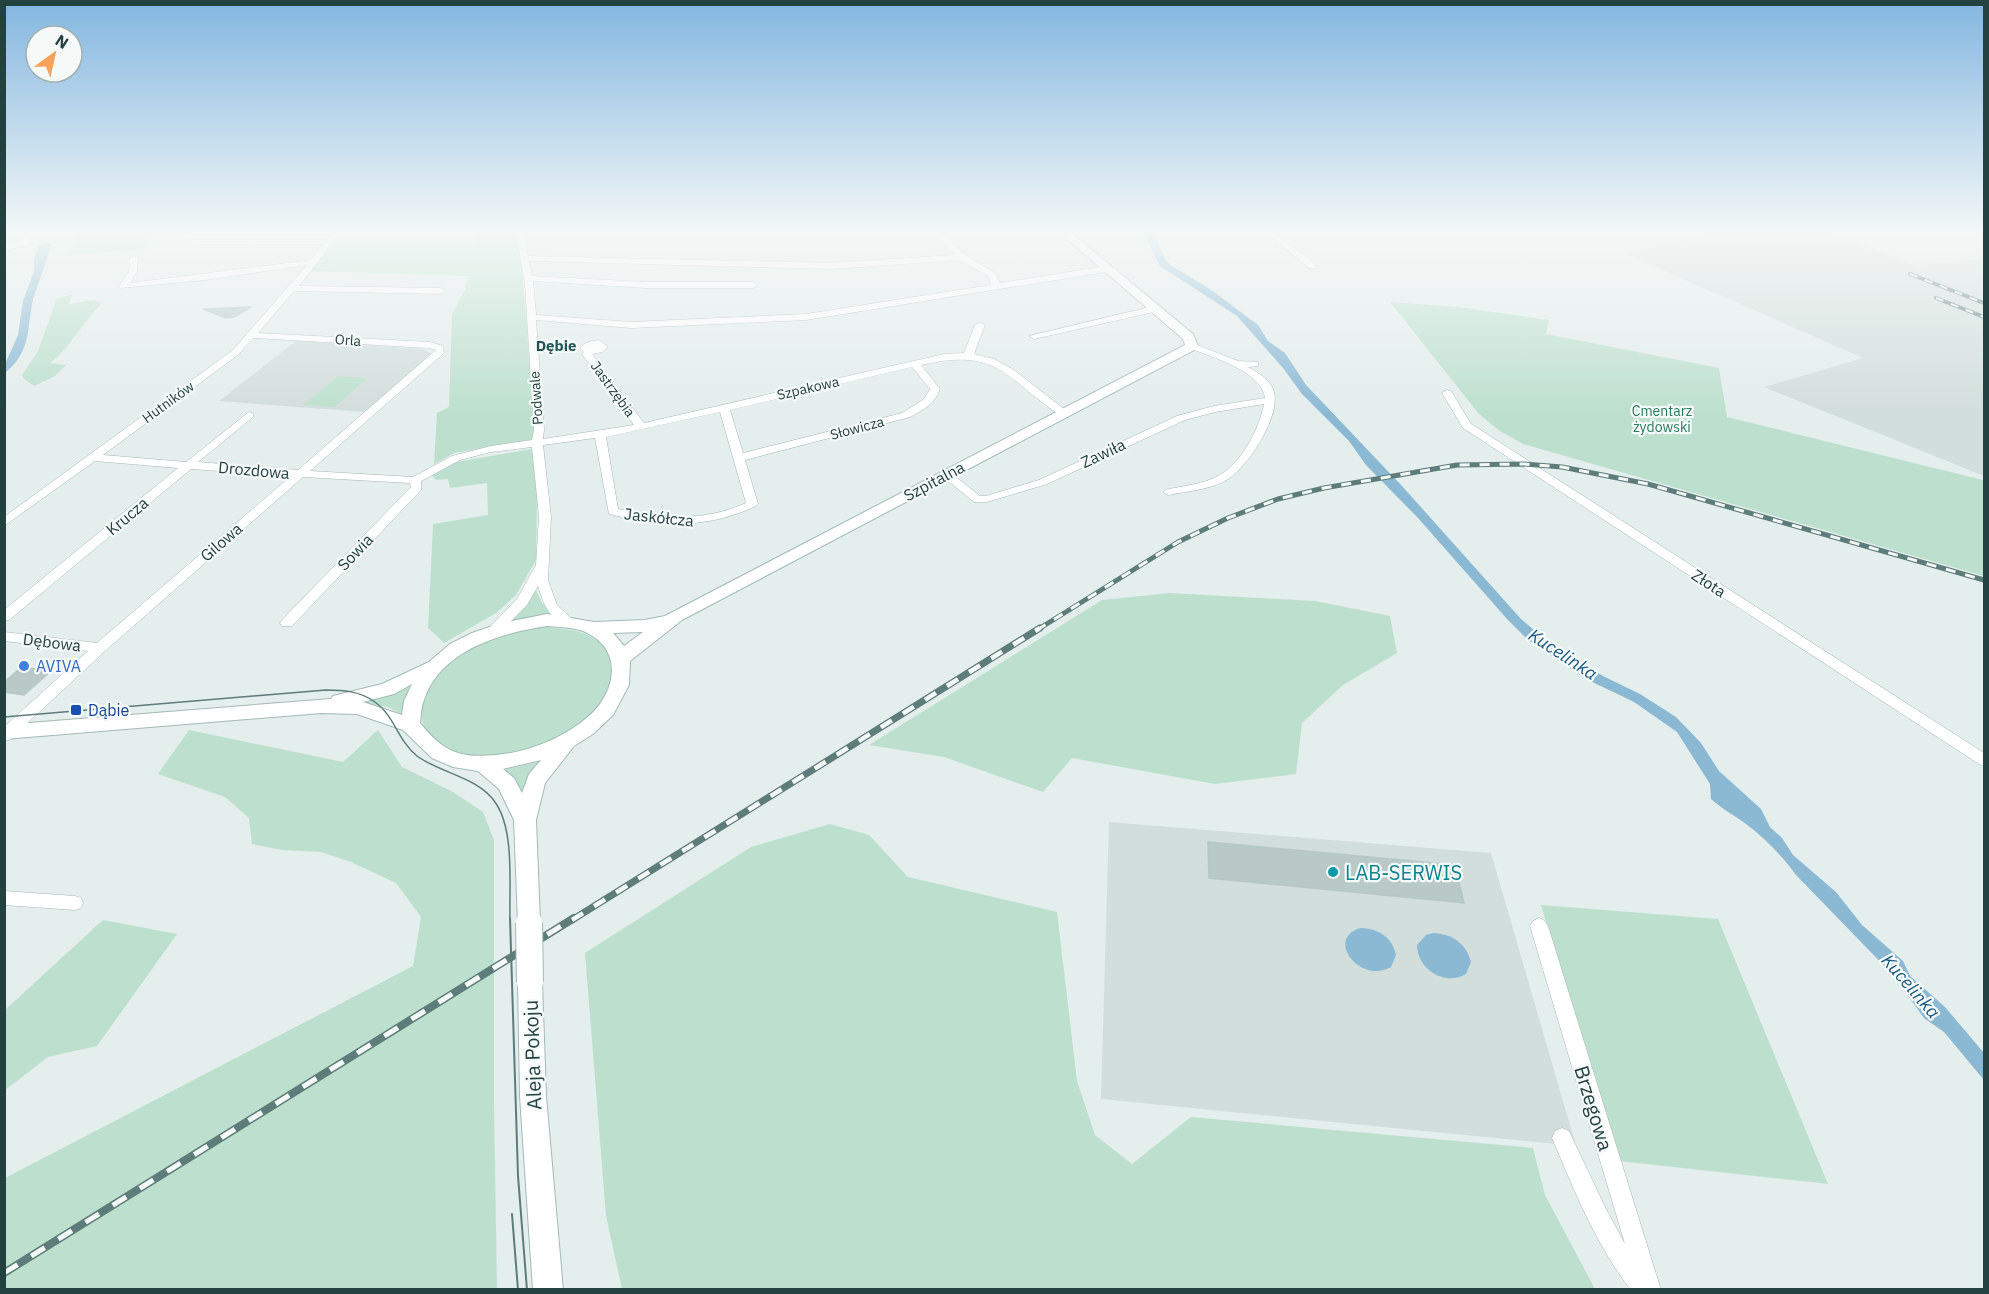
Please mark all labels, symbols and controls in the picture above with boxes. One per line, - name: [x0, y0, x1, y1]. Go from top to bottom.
- north arrow: [24, 24, 84, 84]
- text: N: [52, 30, 72, 53]
- street label: Orla: [334, 330, 362, 350]
- district label: Dębie: [536, 336, 576, 355]
- street label: Jastrzębia: [587, 358, 640, 421]
- street label: Podwale: [525, 370, 547, 425]
- street label: Szpakowa: [775, 372, 841, 404]
- street label: Hutników: [138, 377, 198, 427]
- park label: Cmentarz żydowski: [1632, 402, 1693, 436]
- street label: Słowicza: [828, 412, 886, 444]
- street label: Zawiła: [1077, 434, 1129, 472]
- street label: Szpitalna: [900, 456, 968, 505]
- street label: Drozdowa: [217, 457, 291, 483]
- street label: Krucza: [102, 492, 153, 539]
- street label: Jaskółcza: [623, 503, 695, 531]
- street label: Gilowa: [196, 518, 246, 566]
- street label: Sowia: [333, 529, 377, 574]
- street label: Złota: [1688, 565, 1730, 602]
- water label: Kucelinka: [1524, 623, 1602, 685]
- street label: Dębowa: [22, 629, 83, 656]
- place label: AVIVA: [36, 656, 81, 676]
- marker: AVIVA: [17, 659, 31, 673]
- place label: Dąbie: [88, 700, 130, 720]
- marker: Dąbie: [69, 703, 83, 717]
- place label: LAB-SERWIS: [1345, 859, 1462, 886]
- marker: LAB-SERWIS: [1326, 865, 1340, 879]
- water label: Kucelinka: [1877, 949, 1945, 1023]
- street label: Aleja Pokoju: [517, 999, 547, 1111]
- street label: Brzegowa: [1568, 1062, 1620, 1154]

